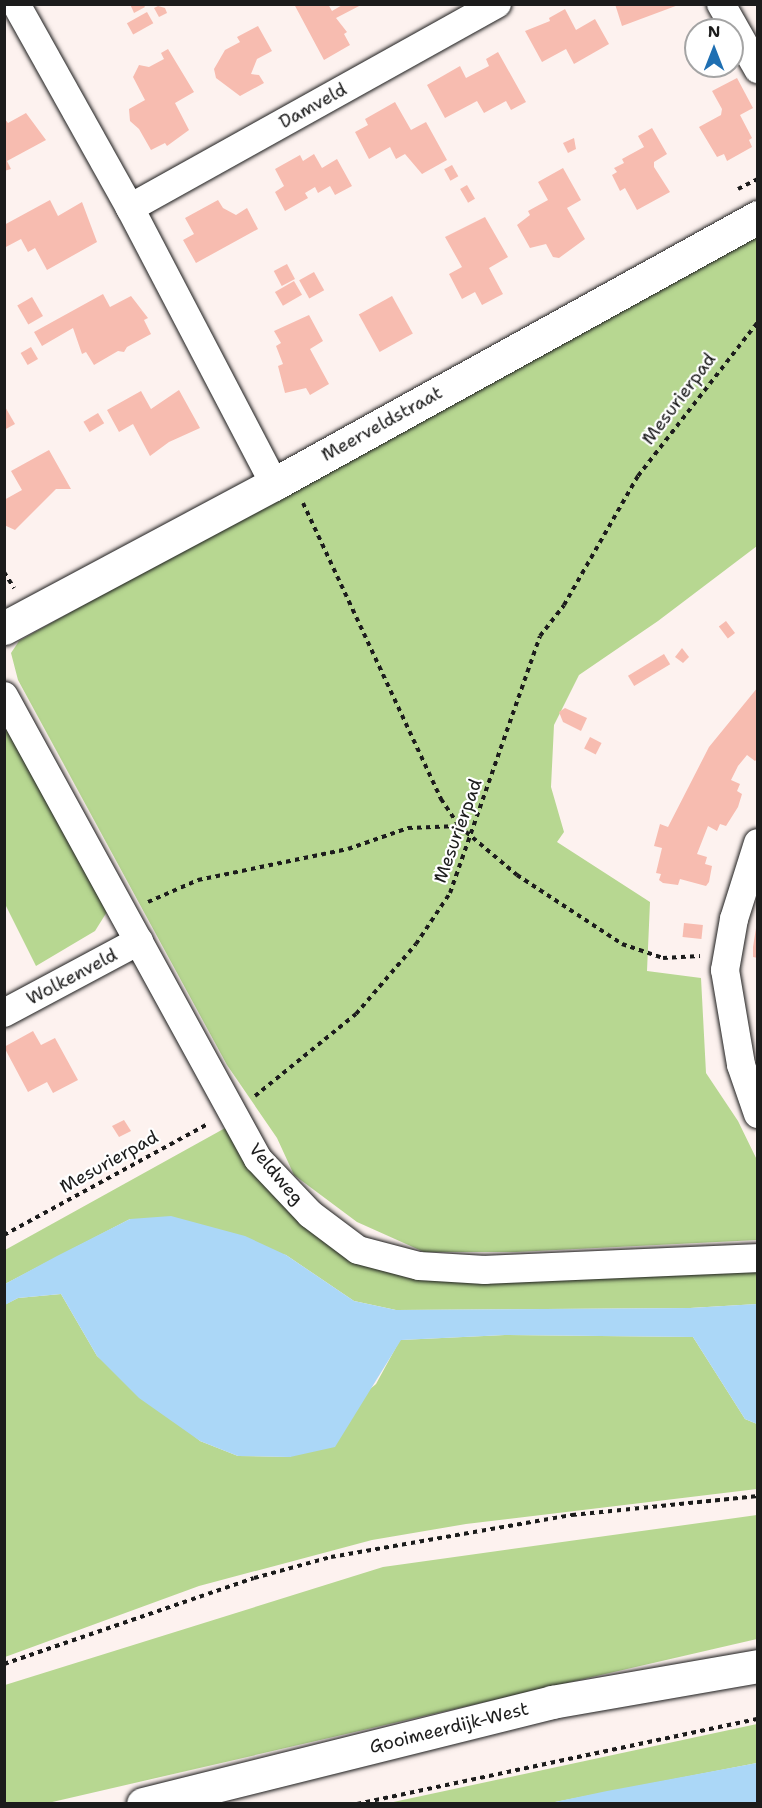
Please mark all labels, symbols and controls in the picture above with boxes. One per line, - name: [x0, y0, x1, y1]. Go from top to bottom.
- north arrow: [684, 18, 744, 78]
- text: N: [708, 21, 720, 42]
- street label: Damveld: [275, 79, 351, 133]
- street label: Mesurierpad: [638, 349, 720, 449]
- street label: Meerveldstraat: [318, 382, 446, 466]
- street label: Mesurierpad: [429, 776, 487, 886]
- street label: Wolkenveld: [23, 944, 121, 1010]
- street label: Mesurierpad: [56, 1126, 162, 1198]
- street label: Veldweg: [244, 1139, 308, 1209]
- street label: Gooimeerdijk-West: [367, 1698, 531, 1758]

